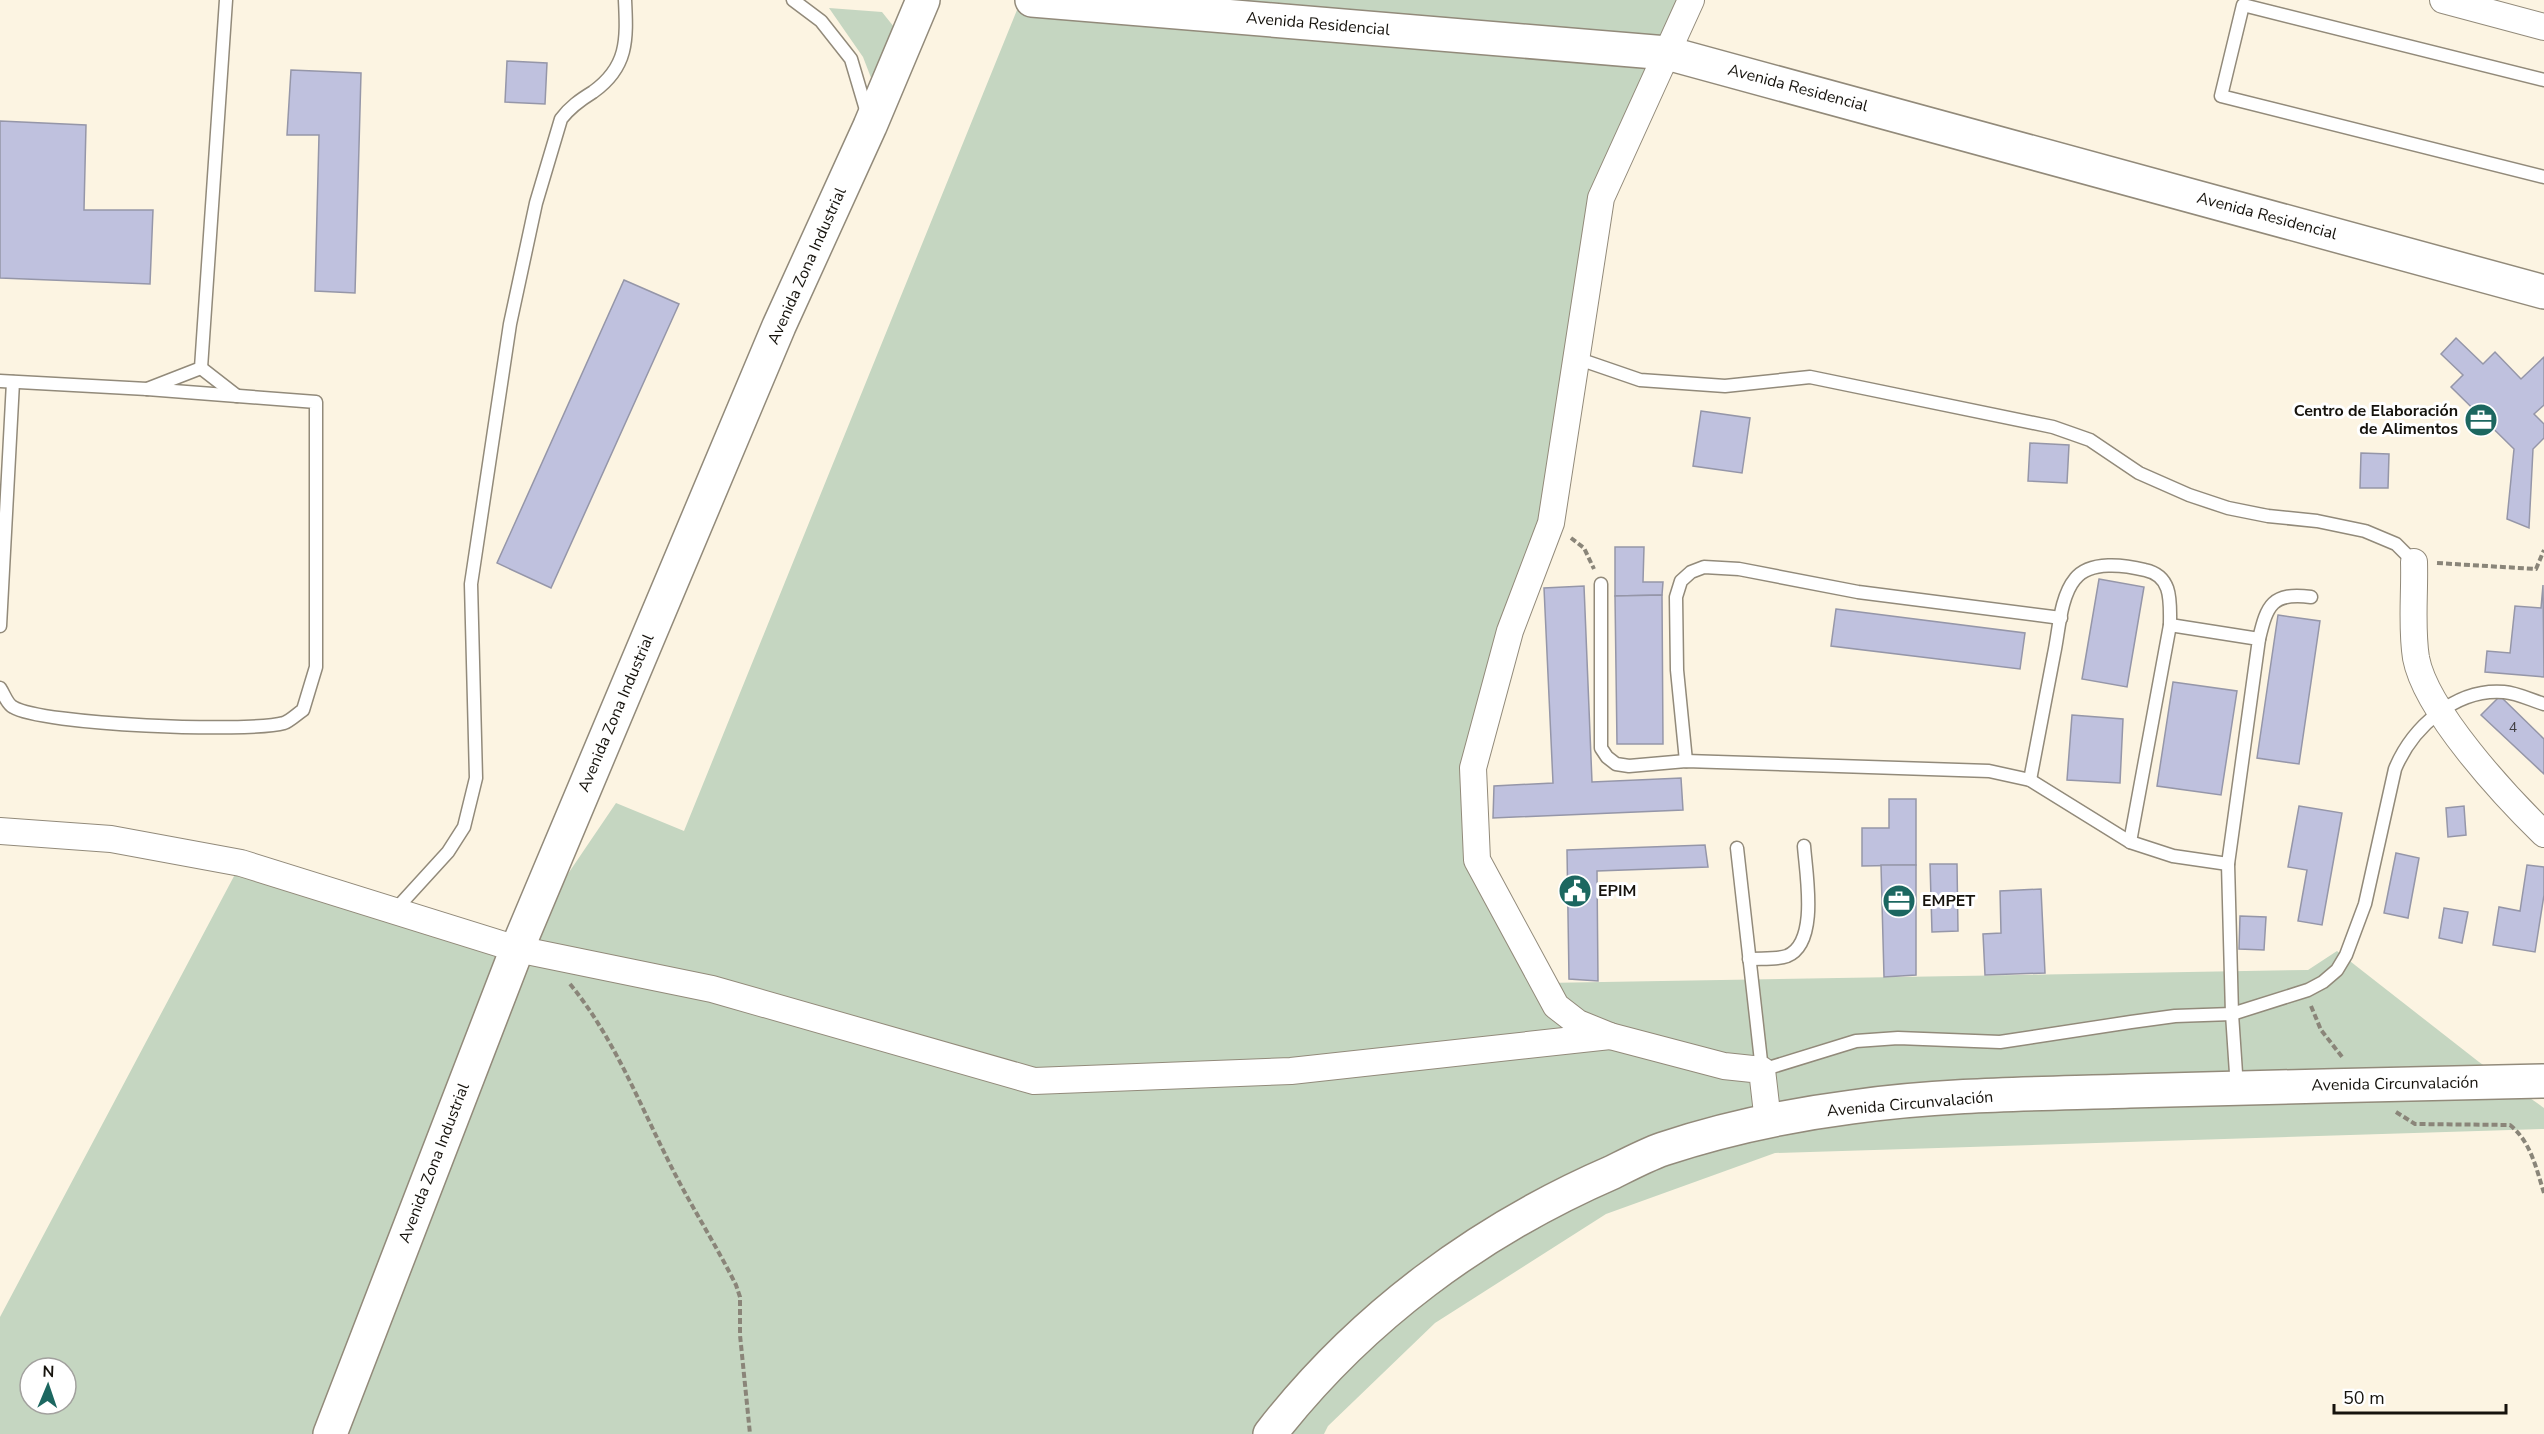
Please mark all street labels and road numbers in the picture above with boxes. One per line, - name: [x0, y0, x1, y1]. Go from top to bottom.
- street label: Avenida Residencial: [1245, 7, 1391, 41]
- street label: Avenida Residencial: [1725, 59, 1871, 117]
- street label: Avenida Zona Industrial: [762, 184, 852, 348]
- street label: Avenida Residencial: [2194, 187, 2340, 245]
- street label: Avenida Zona Industrial: [573, 630, 659, 795]
- street label: Avenida Circunvalación: [2311, 1072, 2479, 1096]
- street label: Avenida Zona Industrial: [393, 1080, 475, 1246]
- street label: Avenida Circunvalación: [1826, 1086, 1994, 1122]

